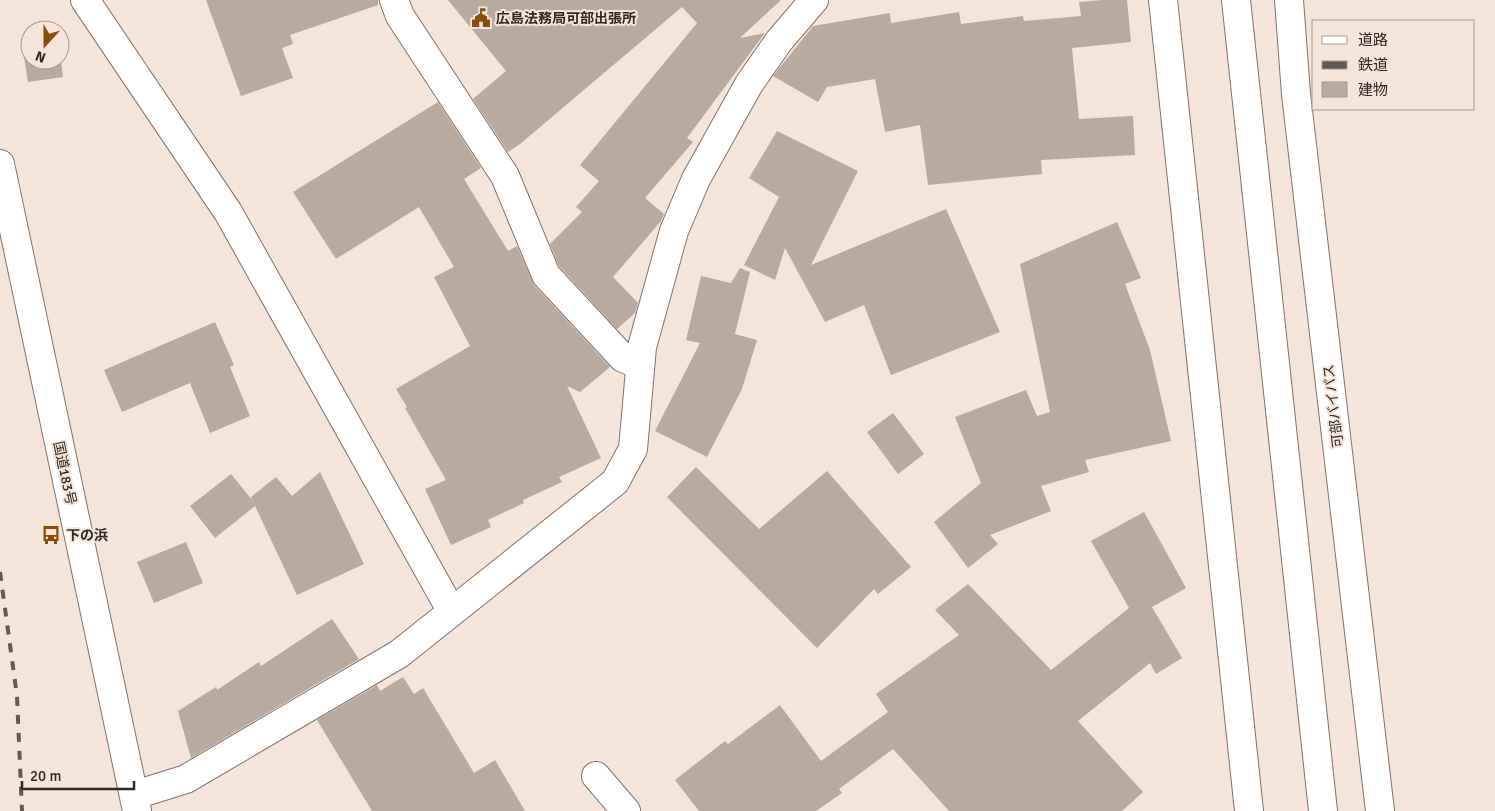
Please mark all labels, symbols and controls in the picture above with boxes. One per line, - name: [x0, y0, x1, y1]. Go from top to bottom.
- public building icon: 広島法務局可部出張所: [470, 7, 492, 29]
- place label: 広島法務局可部出張所: [496, 10, 636, 27]
- north arrow: [20, 20, 70, 70]
- legend: [1312, 20, 1475, 110]
- text: 道路: [1358, 31, 1388, 49]
- text: N: [33, 47, 48, 66]
- text: 鉄道: [1358, 56, 1388, 74]
- text: 建物: [1358, 81, 1388, 99]
- street label: 可部バイパス: [1320, 363, 1347, 449]
- street label: 国道183号: [49, 440, 80, 507]
- bus stop icon: 下の浜: [40, 524, 62, 546]
- place label: 下の浜: [66, 527, 108, 544]
- scale bar: [22, 758, 135, 790]
- text: 20 m: [30, 767, 61, 785]

